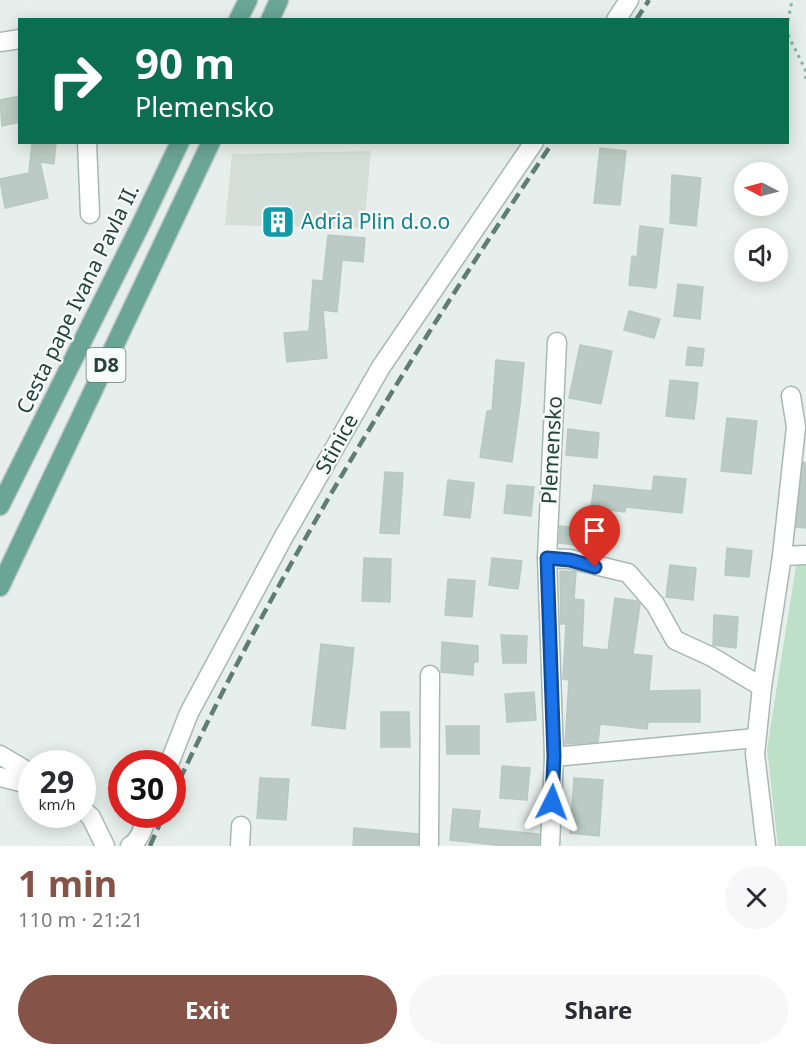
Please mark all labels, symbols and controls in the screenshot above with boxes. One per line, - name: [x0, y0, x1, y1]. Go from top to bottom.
- text: 90 m: [135, 34, 235, 91]
- icon: right: [36, 42, 114, 120]
- text: Plemensko: [135, 88, 274, 125]
- north arrow: [734, 162, 788, 216]
- map controls: [734, 162, 788, 282]
- street label: Cesta pape Ivana Pavla II.: [9, 179, 145, 418]
- building icon: Adria Plin d.o.o: [260, 204, 296, 240]
- place label: Adria Plin d.o.o: [301, 207, 450, 235]
- button: sound: [734, 228, 788, 282]
- road number: D8: [86, 348, 126, 382]
- street label: Plemensko: [534, 395, 568, 505]
- street label: Stinice: [308, 408, 364, 479]
- pin: [569, 505, 620, 567]
- icon: arrive: [578, 514, 611, 547]
- speed limit sign: 30: [108, 750, 186, 828]
- text: 29: [40, 761, 74, 802]
- position arrow: [520, 770, 584, 834]
- text: km/h: [39, 794, 75, 814]
- text: 1 min: [18, 859, 117, 908]
- button: close: [725, 866, 788, 929]
- text: 110 m · 21:21: [18, 906, 143, 933]
- button: Exit: [18, 975, 397, 1044]
- button: Share: [409, 975, 788, 1044]

